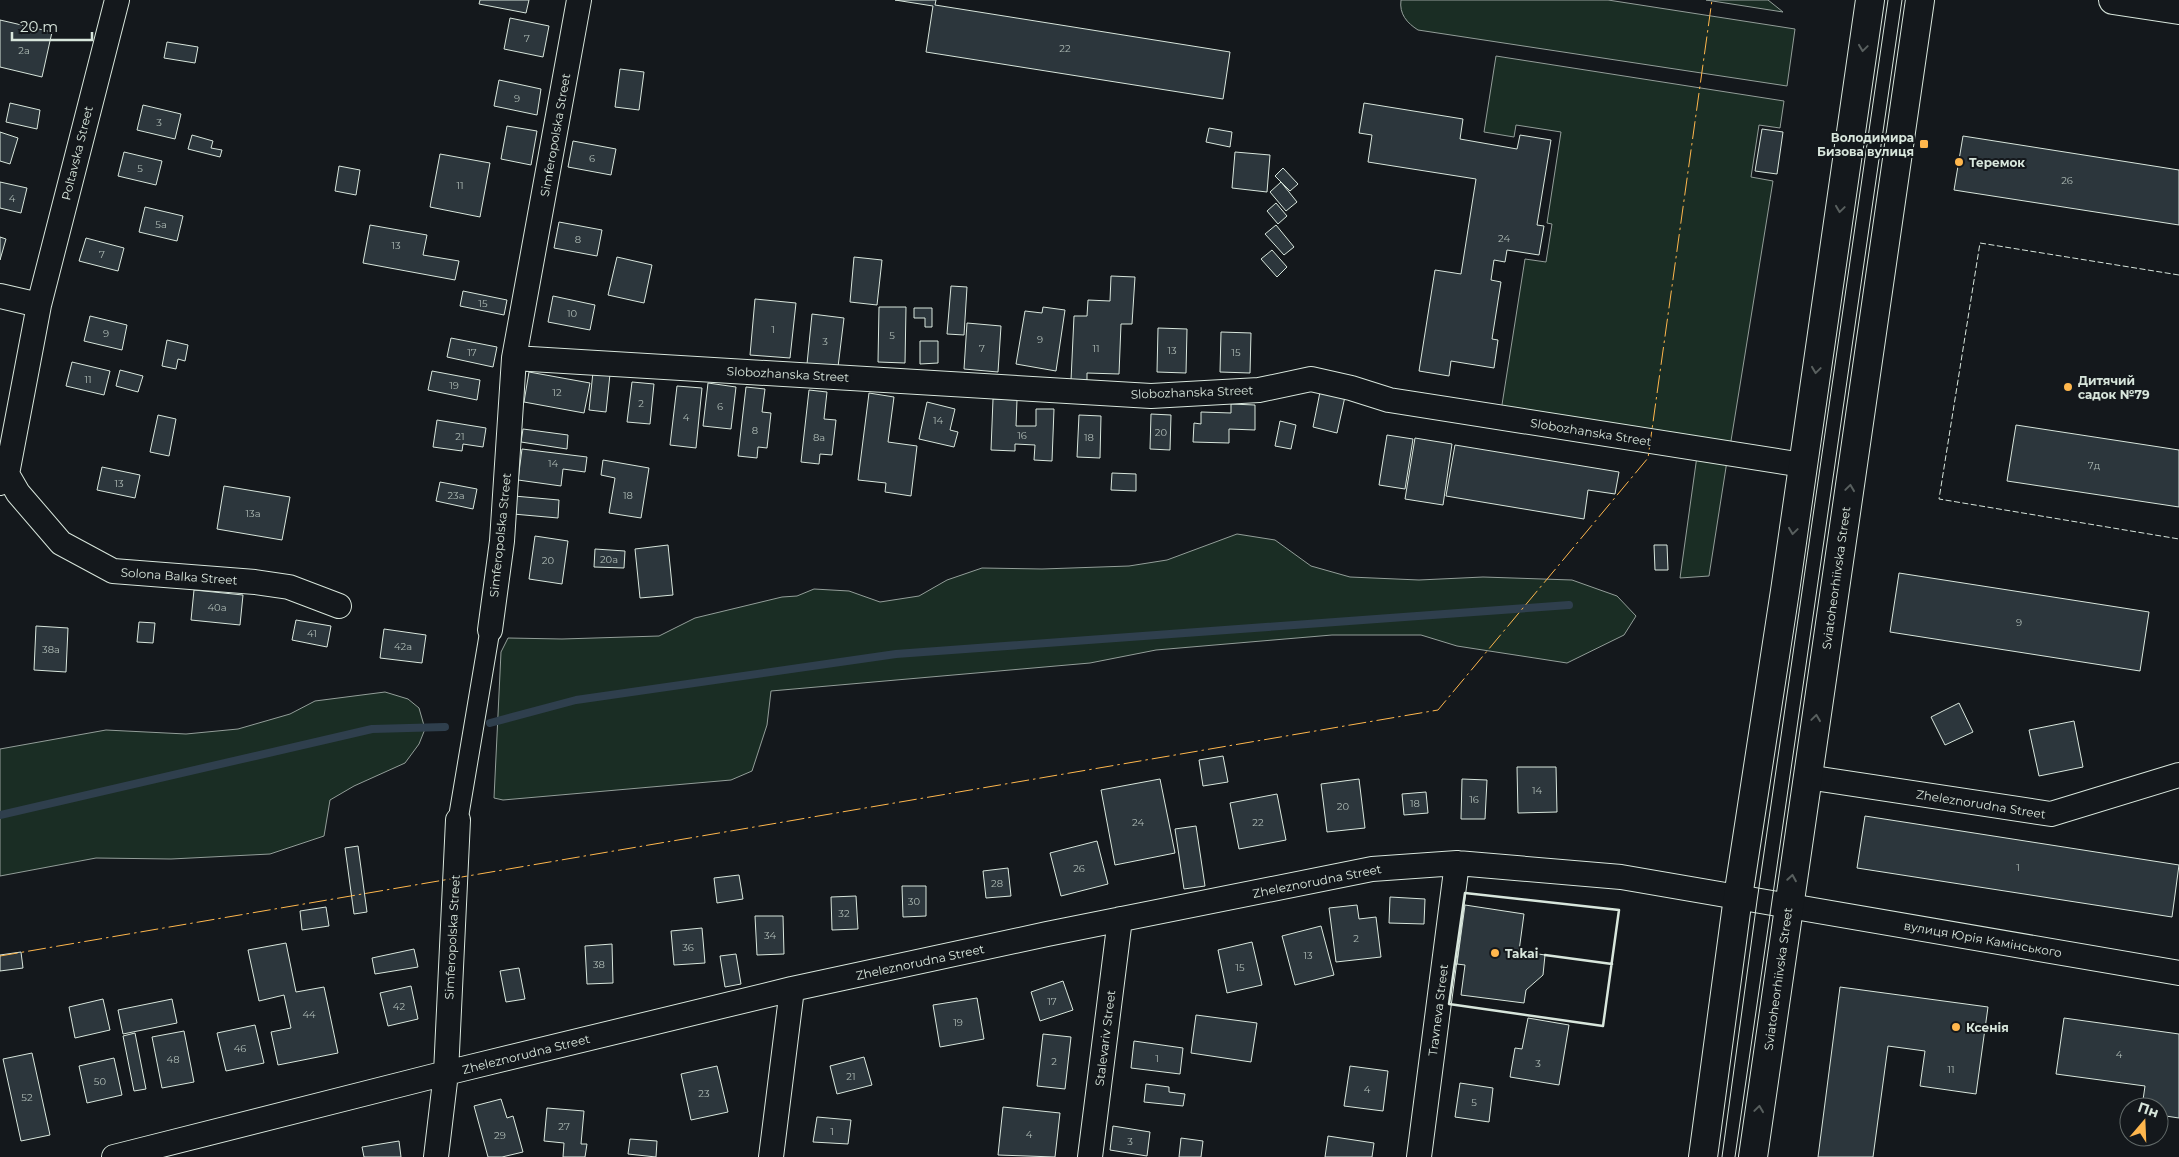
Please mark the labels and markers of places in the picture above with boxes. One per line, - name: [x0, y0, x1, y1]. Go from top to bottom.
- place label: Володимира Бизова вулиця: [1817, 130, 1914, 159]
- marker: Володимира Бизова вулиця: [1918, 138, 1930, 150]
- place label: Теремок: [1969, 155, 2025, 170]
- marker: Теремок: [1953, 156, 1965, 168]
- place label: Дитячий садок №79: [2078, 373, 2150, 402]
- marker: Дитячий садок №79: [2062, 381, 2074, 393]
- place label: Takai: [1505, 946, 1538, 961]
- marker: Takai: [1489, 947, 1501, 959]
- place label: Ксенія: [1966, 1020, 2009, 1035]
- marker: Ксенія: [1950, 1021, 1962, 1033]

